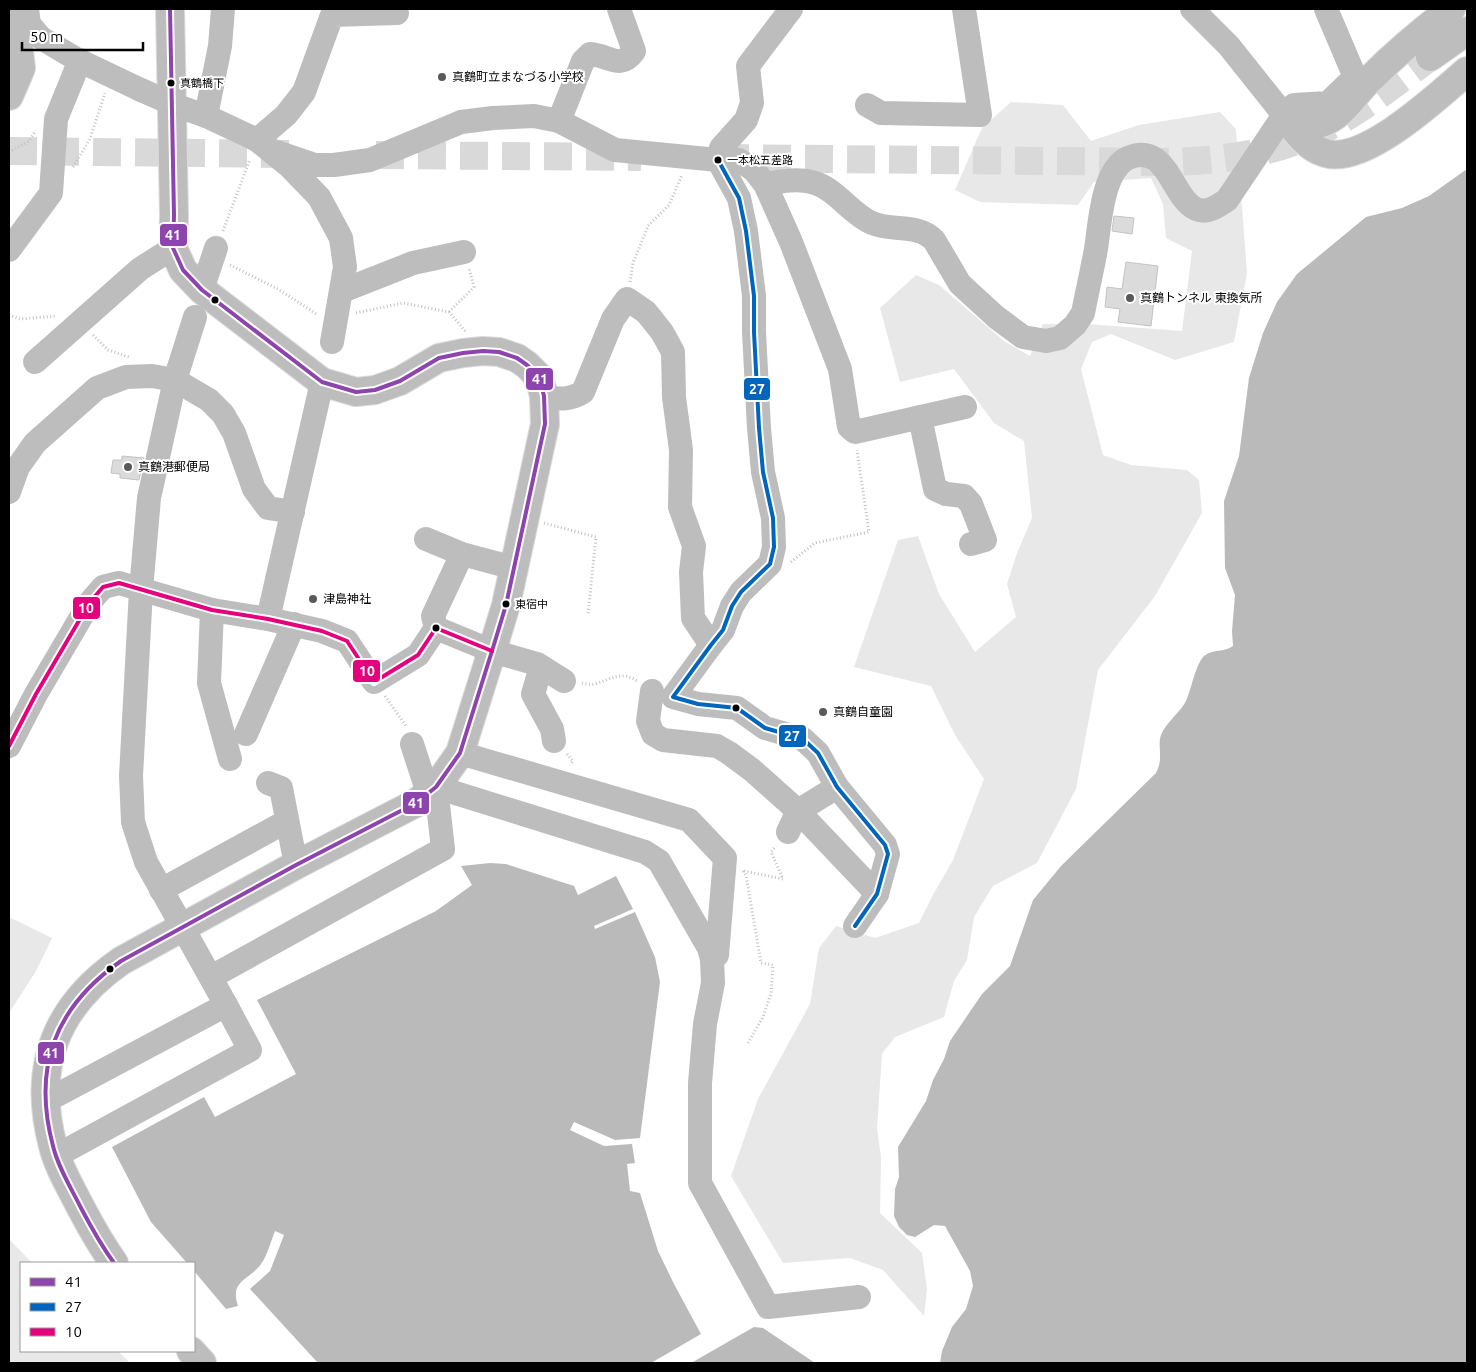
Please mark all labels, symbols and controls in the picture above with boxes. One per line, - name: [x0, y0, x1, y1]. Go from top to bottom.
- scale bar: [22, 20, 144, 52]
- text: 50 m: [30, 28, 63, 45]
- place label: 真鶴町立まなづる小学校: [452, 70, 584, 83]
- marker: 真鶴町立まなづる小学校: [436, 71, 448, 83]
- place label: 真鶴橋下: [180, 77, 224, 89]
- marker: 真鶴橋下: [166, 78, 176, 88]
- place label: 一本松五差路: [727, 154, 793, 166]
- marker: 一本松五差路: [713, 155, 723, 165]
- line badge: 41: [159, 223, 188, 247]
- text: 41: [165, 227, 181, 243]
- place label: 真鶴トンネル 東換気所: [1140, 291, 1263, 304]
- marker: 真鶴トンネル 東換気所: [1124, 292, 1136, 304]
- unlabelled marker: [210, 295, 220, 305]
- line badge: 41: [525, 367, 554, 391]
- text: 41: [532, 371, 548, 387]
- line badge: 27: [743, 377, 771, 401]
- text: 27: [749, 381, 765, 397]
- place label: 真鶴港郵便局: [138, 460, 210, 473]
- marker: 真鶴港郵便局: [122, 461, 134, 473]
- place label: 津島神社: [323, 592, 371, 605]
- marker: 津島神社: [307, 593, 319, 605]
- line badge: 10: [72, 596, 101, 620]
- place label: 東宿中: [515, 598, 548, 610]
- marker: 東宿中: [501, 599, 511, 609]
- text: 10: [78, 600, 94, 616]
- unlabelled marker: [431, 623, 441, 633]
- line badge: 10: [352, 659, 381, 683]
- text: 10: [359, 663, 375, 679]
- unlabelled marker: [731, 703, 741, 713]
- place label: 真鶴自童園: [833, 705, 893, 718]
- marker: 真鶴自童園: [817, 706, 829, 718]
- line badge: 27: [778, 724, 807, 748]
- text: 27: [784, 728, 800, 744]
- line badge: 41: [402, 791, 430, 815]
- text: 41: [408, 795, 424, 811]
- unlabelled marker: [105, 964, 115, 974]
- line badge: 41: [37, 1041, 65, 1065]
- text: 41: [43, 1045, 59, 1061]
- legend: [20, 1262, 195, 1352]
- text: 41: [65, 1273, 82, 1290]
- text: 27: [65, 1298, 82, 1315]
- text: 10: [65, 1323, 82, 1340]

